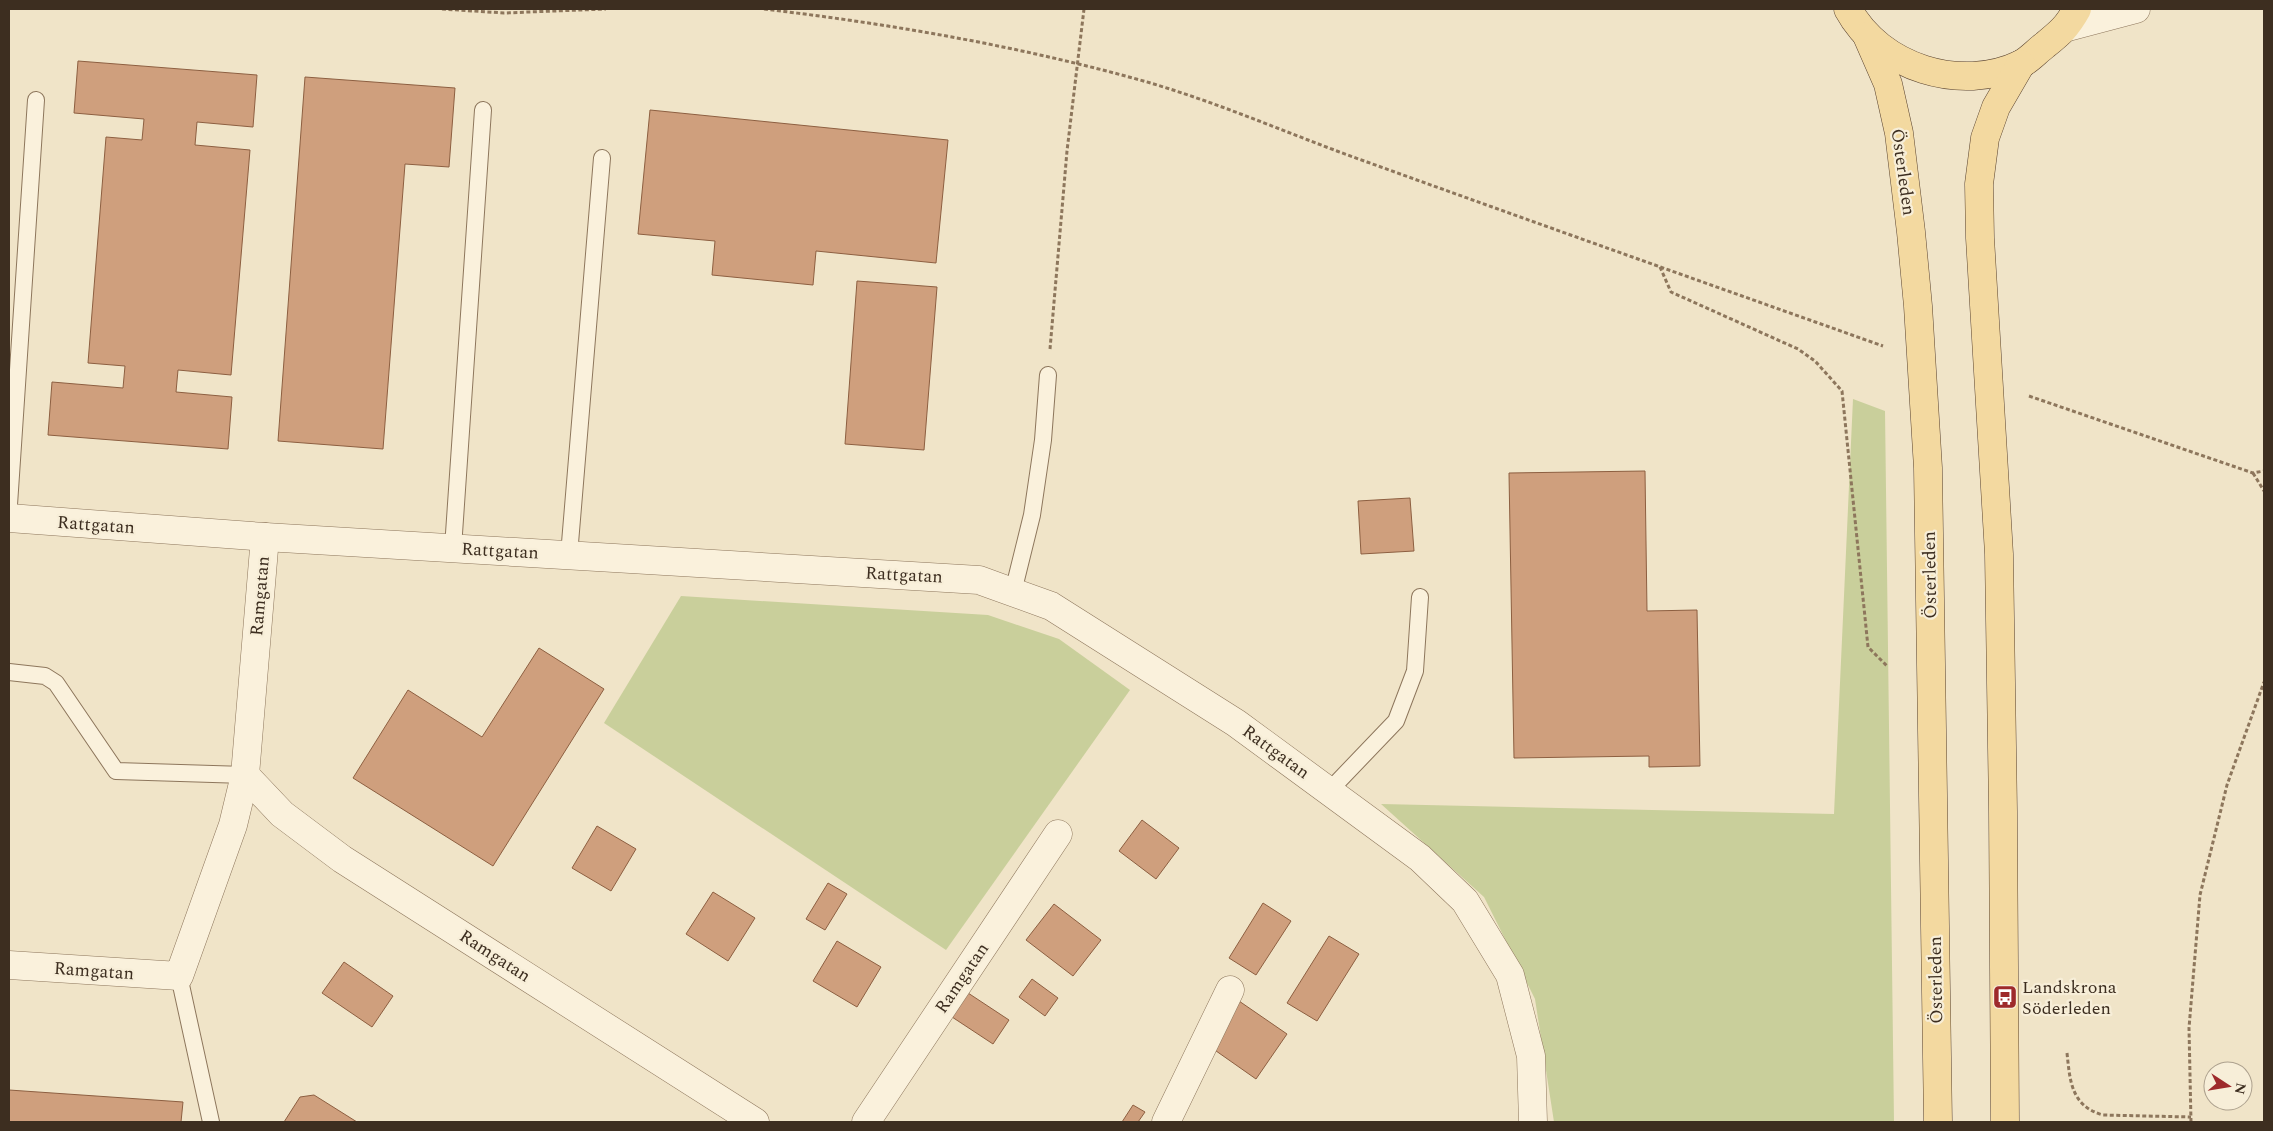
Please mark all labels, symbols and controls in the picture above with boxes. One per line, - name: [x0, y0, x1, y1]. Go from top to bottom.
- street label: Österleden: [1884, 127, 1922, 217]
- street label: Rattgatan: [56, 509, 136, 541]
- street label: Österleden: [1916, 531, 1944, 619]
- street label: Rattgatan: [460, 535, 540, 567]
- street label: Ramgatan: [243, 555, 277, 637]
- street label: Rattgatan: [864, 559, 944, 591]
- street label: Rattgatan: [1237, 718, 1315, 786]
- street label: Ramgatan: [454, 923, 536, 989]
- street label: Österleden: [1922, 936, 1950, 1024]
- street label: Ramgatan: [928, 937, 996, 1019]
- street label: Ramgatan: [53, 955, 135, 987]
- place label: Landskrona Söderleden: [2022, 974, 2117, 1022]
- bus stop icon: Landskrona Söderleden: [1992, 984, 2018, 1010]
- north arrow: [2203, 1061, 2253, 1111]
- text: N: [2229, 1081, 2252, 1096]

